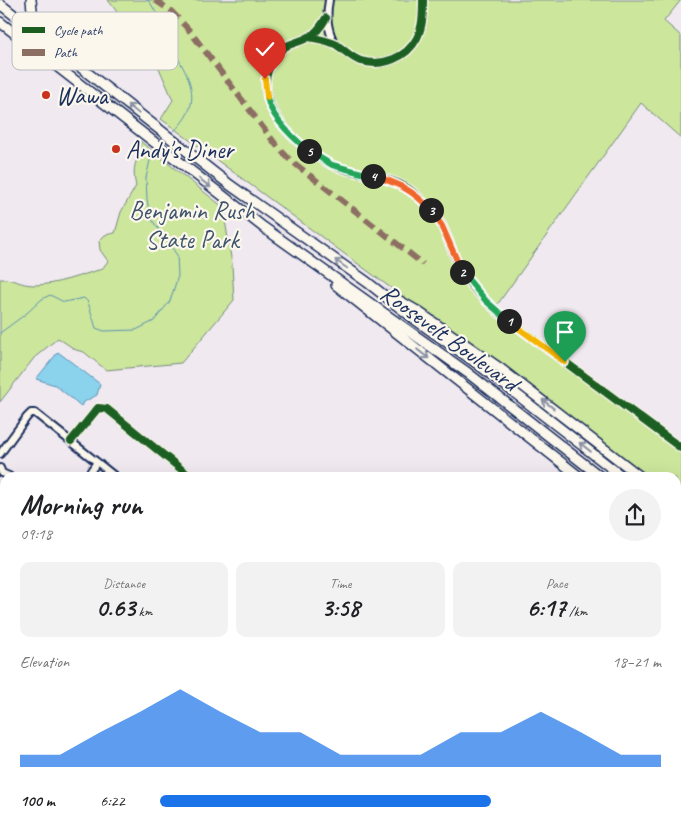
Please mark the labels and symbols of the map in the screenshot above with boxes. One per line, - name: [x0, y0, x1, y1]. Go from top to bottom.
- legend: [12, 12, 178, 70]
- text: Cycle path: [54, 22, 103, 39]
- pin: [244, 28, 286, 79]
- text: Path: [54, 44, 78, 61]
- place label: Wawa: [56, 80, 110, 112]
- marker: Wawa: [40, 89, 52, 101]
- one-way arrow: [127, 103, 140, 114]
- place label: Andy's Diner: [126, 134, 235, 166]
- pin: 5: [296, 138, 322, 164]
- marker: Andy's Diner: [110, 143, 122, 155]
- pin: 4: [360, 164, 386, 188]
- one-way arrow: [198, 177, 211, 188]
- park label: Benjamin Rush State Park: [129, 195, 255, 256]
- pin: 3: [418, 198, 444, 222]
- one-way arrow: [334, 259, 348, 269]
- pin: 2: [450, 260, 474, 284]
- street label: Roosevelt Boulevard: [374, 277, 528, 401]
- pin: 1: [496, 308, 522, 334]
- pin: [544, 311, 586, 362]
- one-way arrow: [416, 348, 429, 359]
- one-way arrow: [542, 399, 555, 410]
- one-way arrow: [579, 442, 592, 453]

